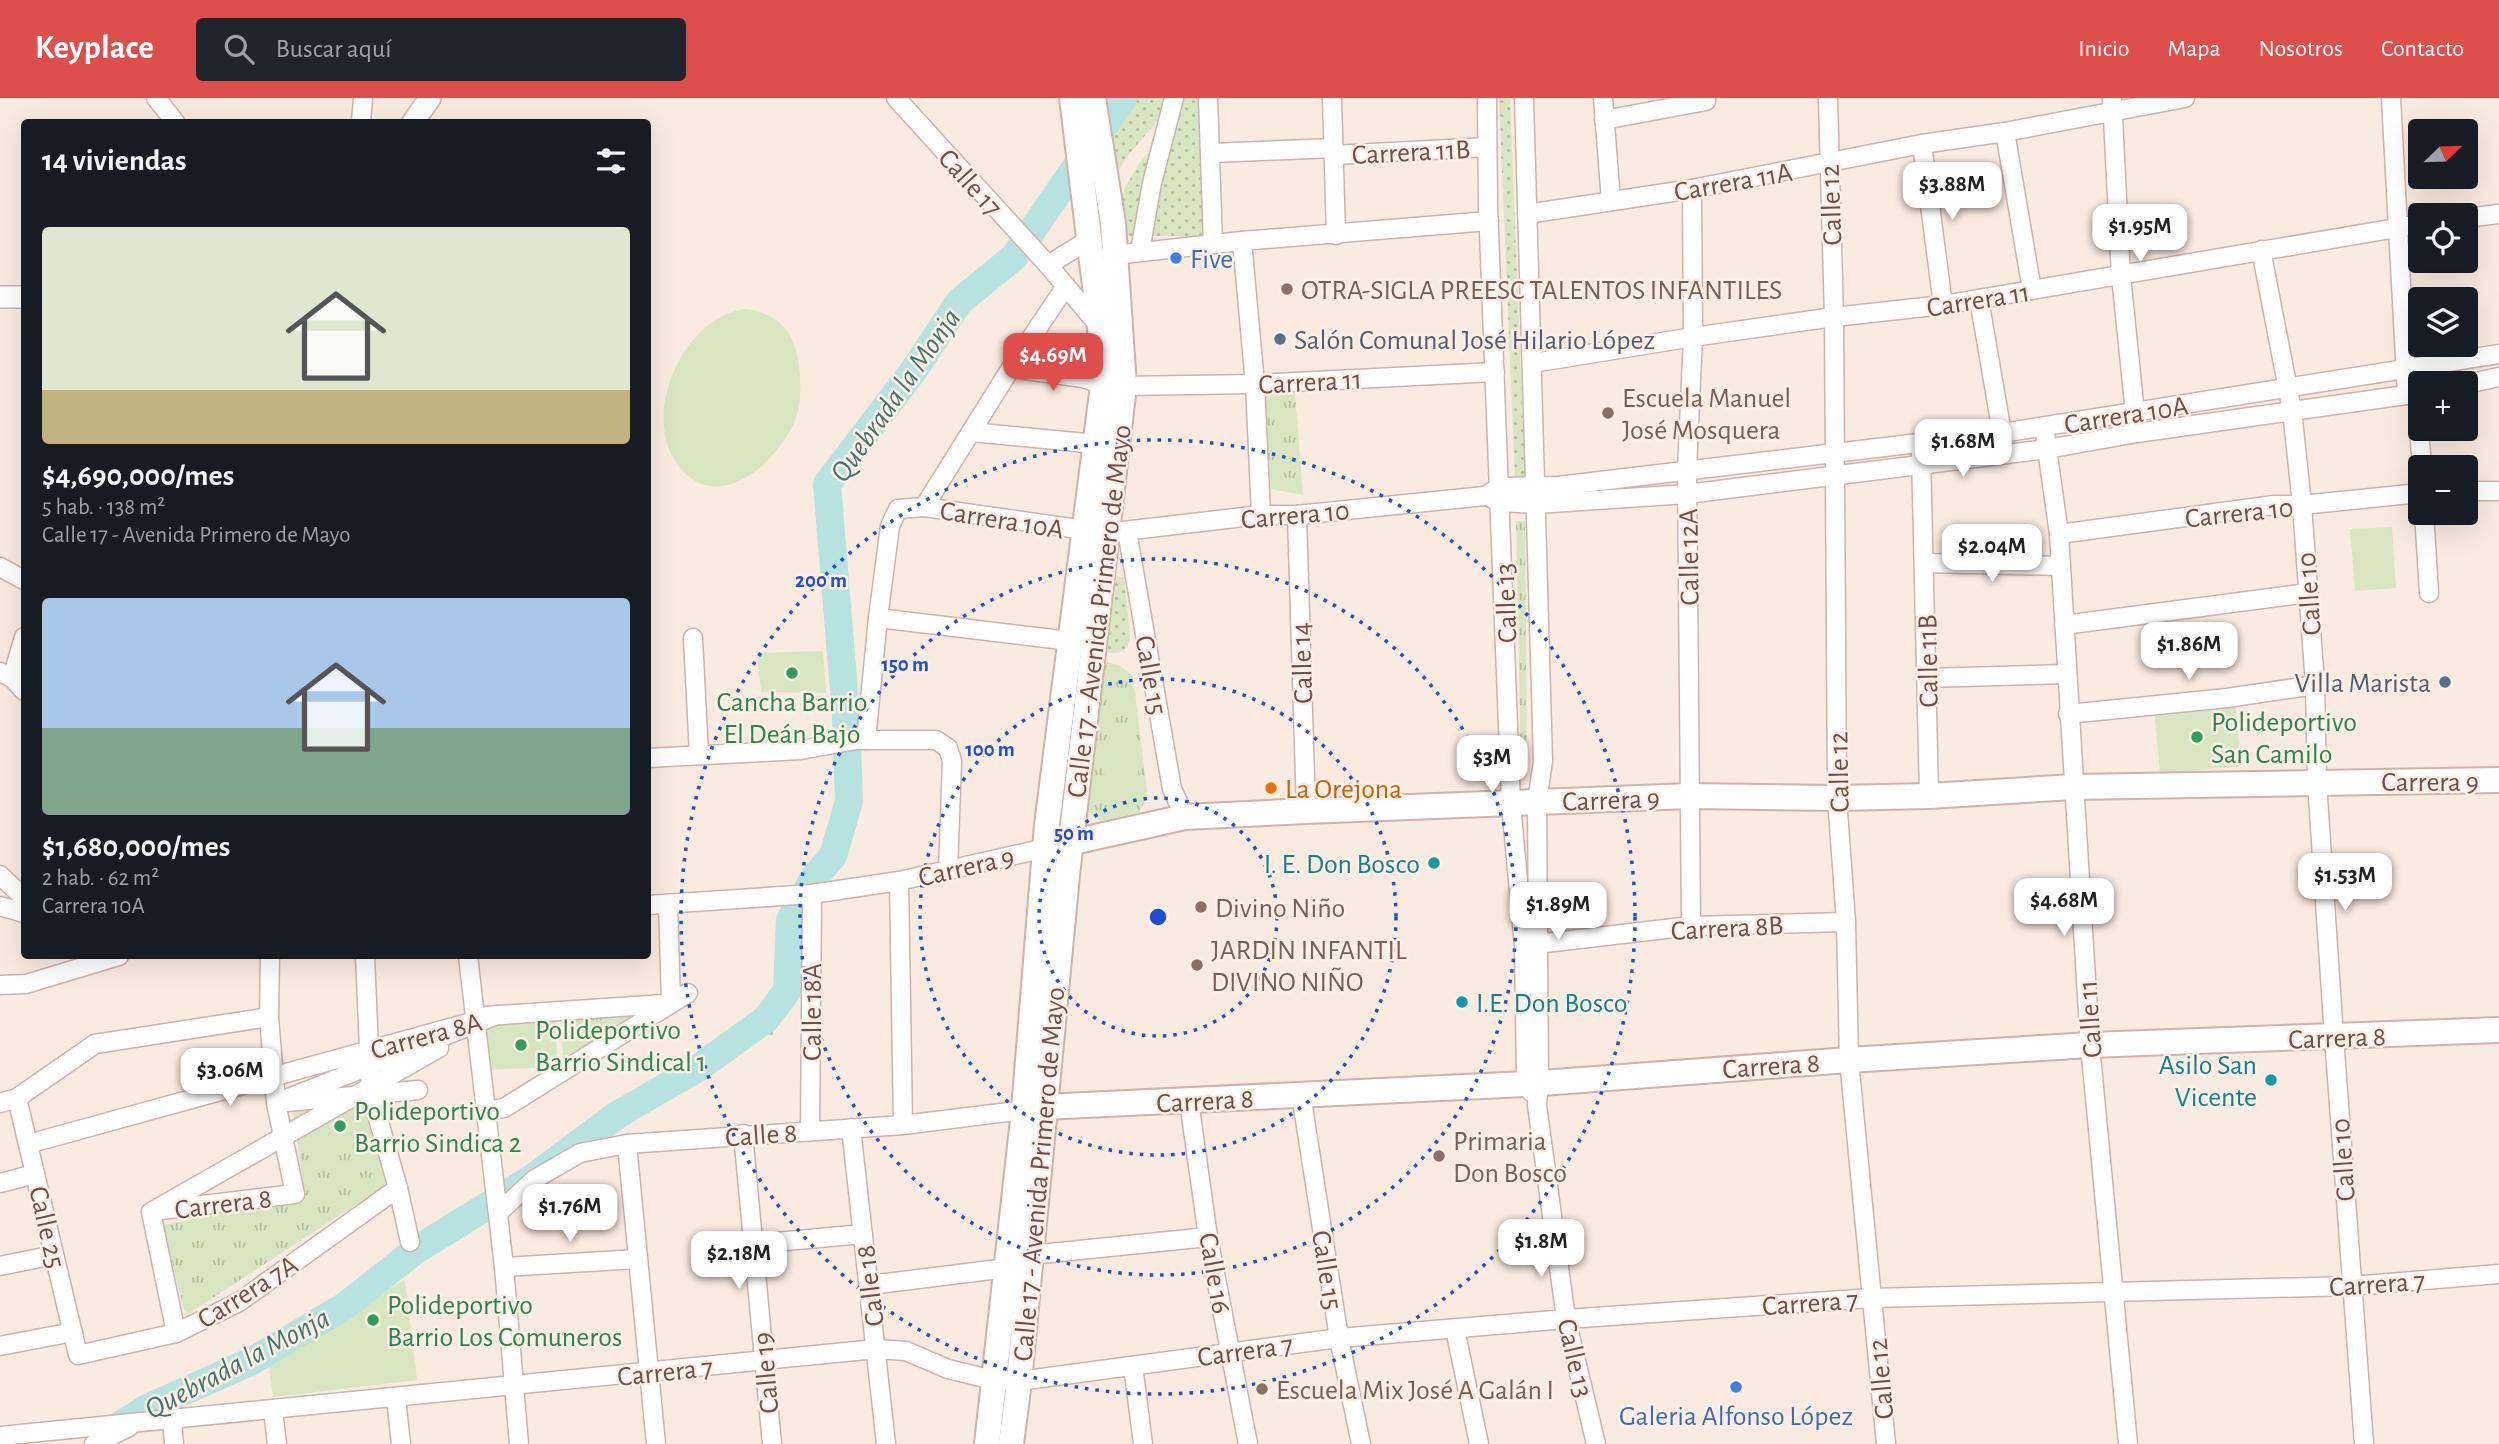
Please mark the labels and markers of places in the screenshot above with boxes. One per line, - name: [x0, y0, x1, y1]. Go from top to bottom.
- pin: $3.88M: [1895, 162, 2009, 222]
- pin: $1.95M: [2083, 204, 2197, 264]
- place label: Five: [1190, 246, 1233, 274]
- marker: Five: [1168, 250, 1184, 266]
- place label: OTRA-SIGLA PREESC TALENTOS INFANTILES: [1301, 277, 1782, 305]
- marker: OTRA-SIGLA PREESC TALENTOS INFANTILES: [1279, 281, 1295, 297]
- place label: Salón Comunal José Hilario López: [1294, 327, 1655, 355]
- marker: Salón Comunal José Hilario López: [1272, 331, 1288, 347]
- pin: $4.69M: [996, 334, 1110, 393]
- place label: Escuela Manuel José Mosquera: [1622, 385, 1791, 445]
- marker: Escuela Manuel José Mosquera: [1600, 405, 1616, 421]
- pin: $1.68M: [1906, 420, 2020, 479]
- pin: $2.04M: [1935, 524, 2049, 584]
- pin: $1.86M: [2132, 622, 2246, 682]
- marker: Cancha Barrio El Deán Bajo: [784, 665, 800, 681]
- place label: Villa Marista: [2295, 670, 2431, 698]
- marker: Villa Marista: [2437, 674, 2453, 690]
- place label: Cancha Barrio El Deán Bajo: [717, 689, 867, 749]
- place label: Polideportivo San Camilo: [2211, 709, 2357, 769]
- marker: Polideportivo San Camilo: [2189, 729, 2205, 745]
- pin: $3M: [1458, 736, 1526, 795]
- place label: La Orejona: [1285, 776, 1402, 804]
- marker: La Orejona: [1263, 780, 1279, 796]
- place label: I. E. Don Bosco: [1264, 851, 1420, 879]
- pin: $1.53M: [2288, 854, 2402, 913]
- marker: I. E. Don Bosco: [1426, 855, 1442, 871]
- pin: $4.68M: [2007, 878, 2121, 938]
- pin: $1.89M: [1501, 882, 1615, 942]
- place label: Divino Niño: [1215, 895, 1345, 923]
- marker: Divino Niño: [1193, 899, 1209, 915]
- centre of rings: [1146, 905, 1170, 929]
- place label: JARDIN INFANTIL DIVINO NIÑO: [1211, 937, 1407, 997]
- marker: JARDIN INFANTIL DIVINO NIÑO: [1189, 957, 1205, 973]
- place label: I.E. Don Bosco: [1476, 990, 1628, 1018]
- marker: I.E. Don Bosco: [1454, 994, 1470, 1010]
- place label: Polideportivo Barrio Sindical 1: [535, 1017, 706, 1077]
- marker: Polideportivo Barrio Sindical 1: [513, 1037, 529, 1053]
- pin: $3.06M: [173, 1048, 287, 1108]
- place label: Asilo San Vicente: [2159, 1052, 2257, 1112]
- marker: Asilo San Vicente: [2263, 1072, 2279, 1088]
- place label: Polideportivo Barrio Sindica 2: [354, 1098, 521, 1158]
- marker: Polideportivo Barrio Sindica 2: [332, 1118, 348, 1134]
- place label: Primaria Don Bosco: [1453, 1128, 1567, 1188]
- marker: Primaria Don Bosco: [1431, 1148, 1447, 1164]
- pin: $1.76M: [513, 1184, 627, 1244]
- pin: $1.8M: [1492, 1220, 1590, 1279]
- pin: $2.18M: [682, 1232, 796, 1291]
- place label: Polideportivo Barrio Los Comuneros: [387, 1292, 622, 1352]
- marker: Polideportivo Barrio Los Comuneros: [365, 1312, 381, 1328]
- place label: Escuela Mix José A Galán I: [1276, 1377, 1554, 1405]
- marker: Galeria Alfonso López: [1728, 1379, 1744, 1395]
- marker: Escuela Mix José A Galán I: [1254, 1381, 1270, 1397]
- place label: Galeria Alfonso López: [1619, 1403, 1853, 1431]

